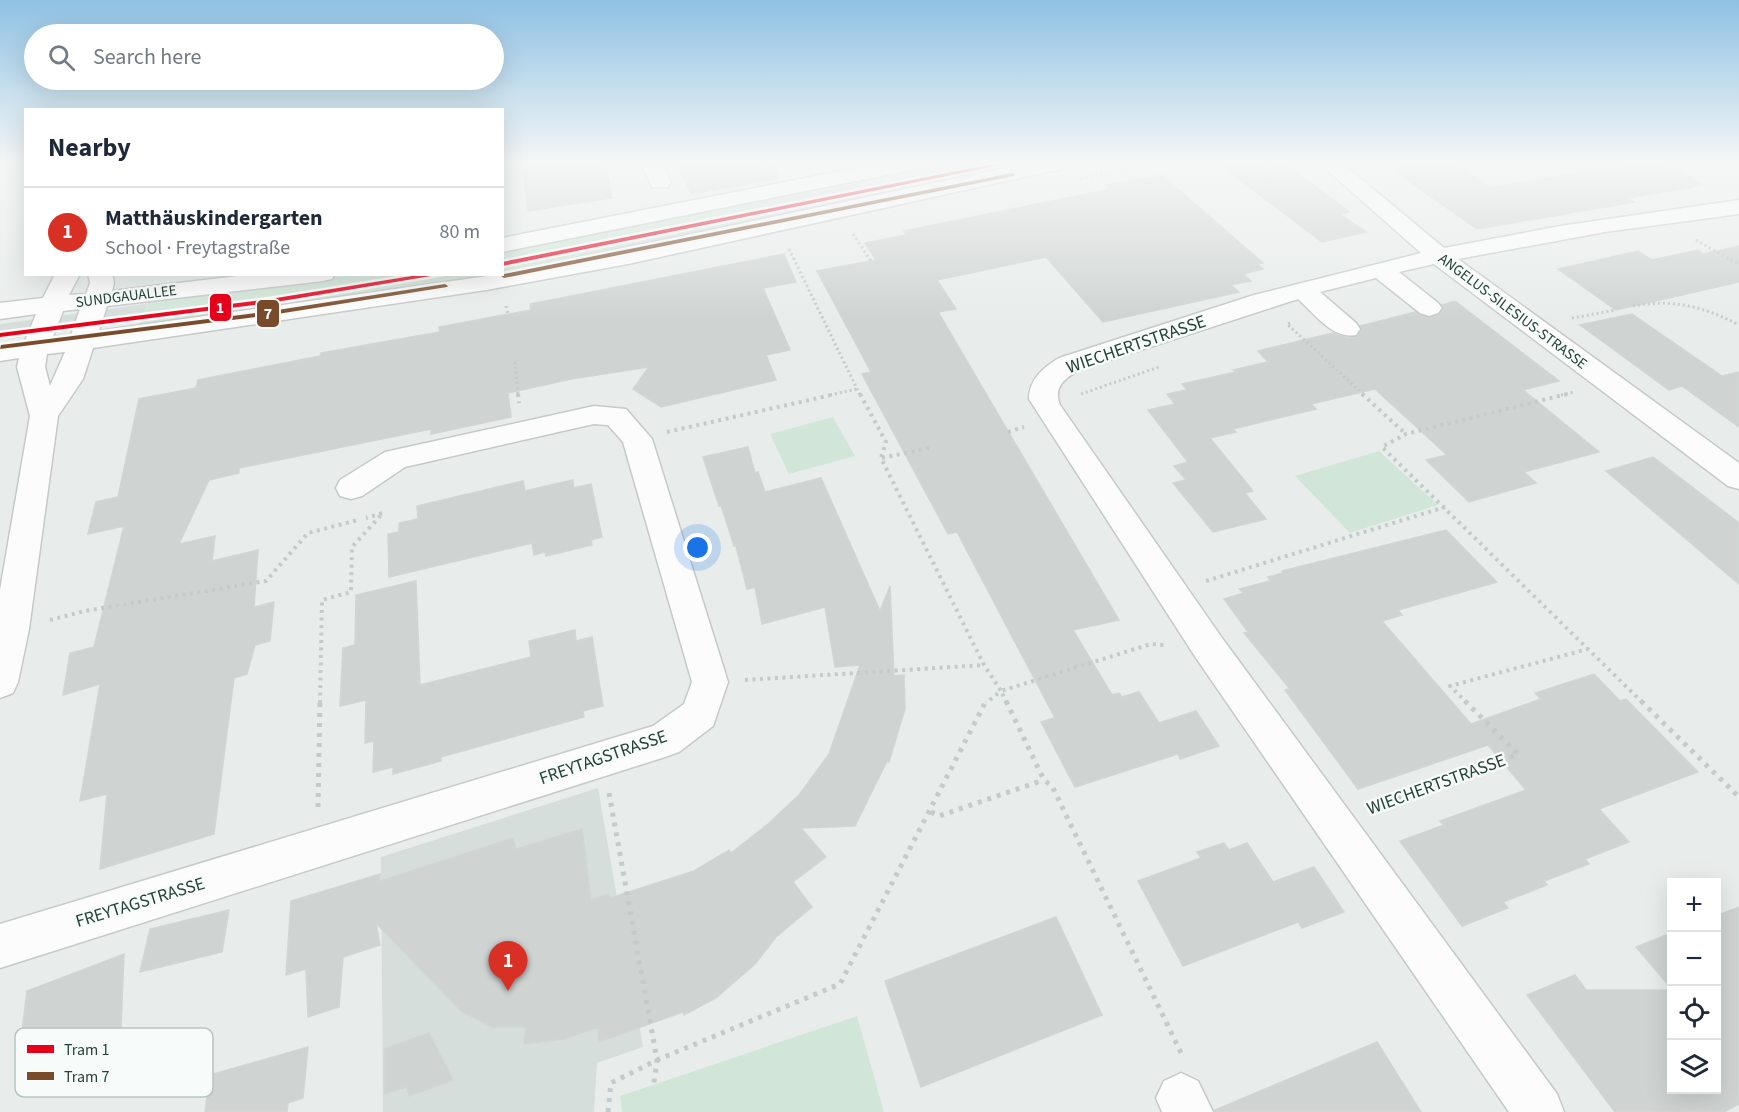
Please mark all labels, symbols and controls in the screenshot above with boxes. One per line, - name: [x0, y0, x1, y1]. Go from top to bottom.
- search box: [24, 24, 504, 90]
- icon: search: [45, 41, 78, 74]
- text: Search here: [93, 41, 201, 73]
- text: Nearby: [48, 129, 131, 166]
- text: Matthäuskindergarten: [105, 202, 323, 234]
- text: 1: [62, 218, 73, 246]
- text: 80 m: [440, 218, 480, 246]
- text: School · Freytagstraße: [105, 234, 290, 262]
- street label: ANGELUS-SILESIUS-STRASSE: [1434, 248, 1592, 374]
- street label: SUNDGAUALLEE: [74, 280, 178, 313]
- line badge: 1: [209, 293, 232, 322]
- text: 1: [216, 297, 224, 319]
- line badge: 7: [256, 299, 280, 328]
- text: 7: [264, 303, 272, 325]
- street label: WIECHERTSTRASSE: [1063, 309, 1209, 380]
- your location: [683, 533, 712, 562]
- street label: FREYTAGSTRASSE: [536, 724, 671, 791]
- street label: WIECHERTSTRASSE: [1363, 748, 1509, 821]
- street label: FREYTAGSTRASSE: [72, 871, 208, 934]
- map controls: [1667, 878, 1721, 1094]
- button: +: [1667, 878, 1721, 932]
- button: −: [1667, 932, 1721, 986]
- pin: 1: [488, 942, 528, 991]
- button: locate: [1667, 986, 1721, 1040]
- legend: [15, 1028, 213, 1097]
- text: Tram 1: [64, 1039, 110, 1061]
- button: layers: [1667, 1040, 1721, 1094]
- text: Tram 7: [64, 1066, 110, 1088]

